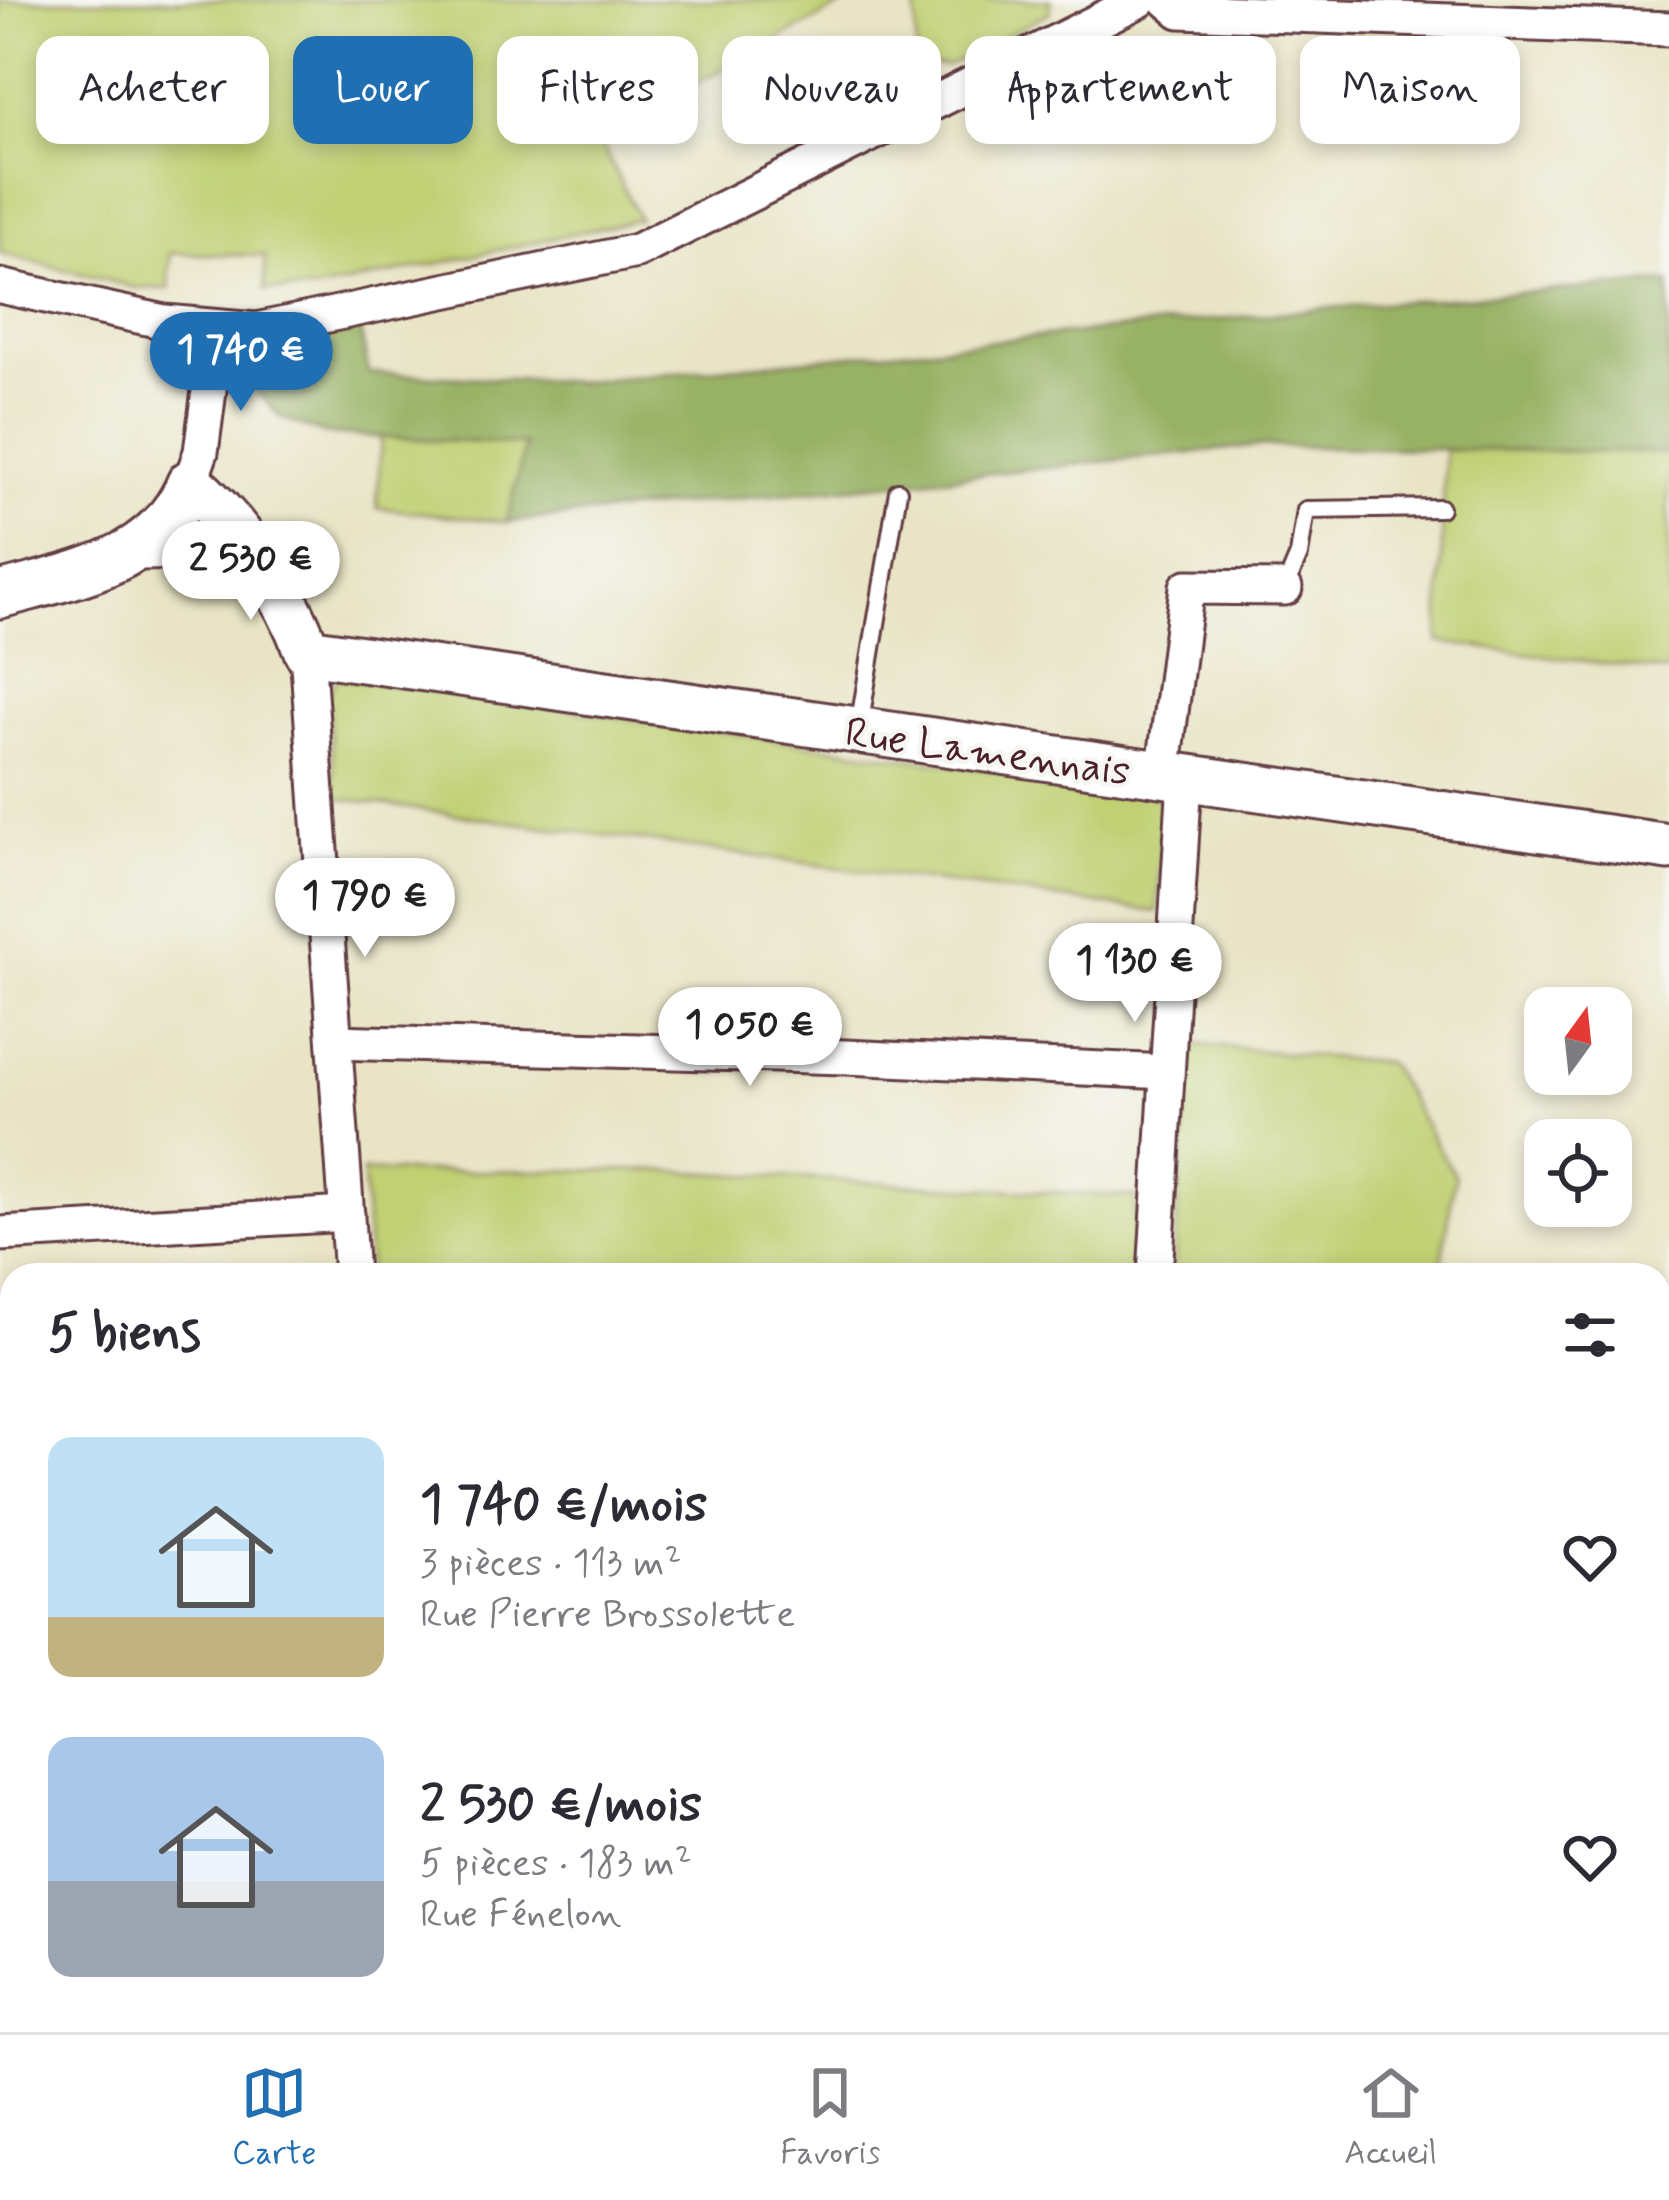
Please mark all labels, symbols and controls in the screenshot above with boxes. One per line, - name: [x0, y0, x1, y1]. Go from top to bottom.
- chip: Acheter: [36, 36, 269, 144]
- chip: Louer: [293, 36, 473, 144]
- chip: Filtres: [497, 36, 698, 144]
- chip: Nouveau: [722, 36, 941, 144]
- chip: Appartement: [965, 36, 1276, 144]
- chip: Maison: [1300, 36, 1520, 144]
- pin: 1 740 €: [130, 312, 352, 414]
- text: 1 740 €: [177, 325, 305, 376]
- pin: 2 530 €: [140, 521, 362, 623]
- text: 2 530 €: [189, 534, 313, 585]
- street label: Rue Lamennais: [841, 706, 1134, 801]
- pin: 1 790 €: [254, 858, 476, 960]
- text: 1 790 €: [302, 871, 428, 922]
- pin: 1 130 €: [1024, 923, 1246, 1025]
- text: 1 130 €: [1076, 936, 1194, 987]
- pin: 1 050 €: [639, 987, 861, 1089]
- north arrow: [1524, 987, 1632, 1095]
- map controls: [1524, 987, 1632, 1227]
- text: 1 050 €: [685, 1000, 815, 1051]
- button: locate: [1524, 1119, 1632, 1227]
- text: 5 biens: [48, 1302, 201, 1368]
- icon: filters: [1557, 1302, 1623, 1368]
- text: 1 740 €/mois: [420, 1473, 707, 1539]
- icon: home: [144, 1485, 288, 1629]
- icon: heart: [1557, 1524, 1623, 1590]
- text: 3 pièces · 113 m²: [420, 1539, 682, 1590]
- text: Rue Pierre Brossolette: [420, 1590, 795, 1641]
- text: 2 530 €/mois: [420, 1773, 702, 1839]
- icon: home: [144, 1785, 288, 1929]
- icon: heart: [1557, 1824, 1623, 1890]
- text: 5 pièces · 183 m²: [420, 1839, 692, 1890]
- text: Rue Fénelon: [420, 1890, 621, 1941]
- tab: Carte: [232, 2060, 316, 2176]
- tab: Favoris: [780, 2060, 881, 2176]
- tab: Accueil: [1344, 2060, 1437, 2176]

